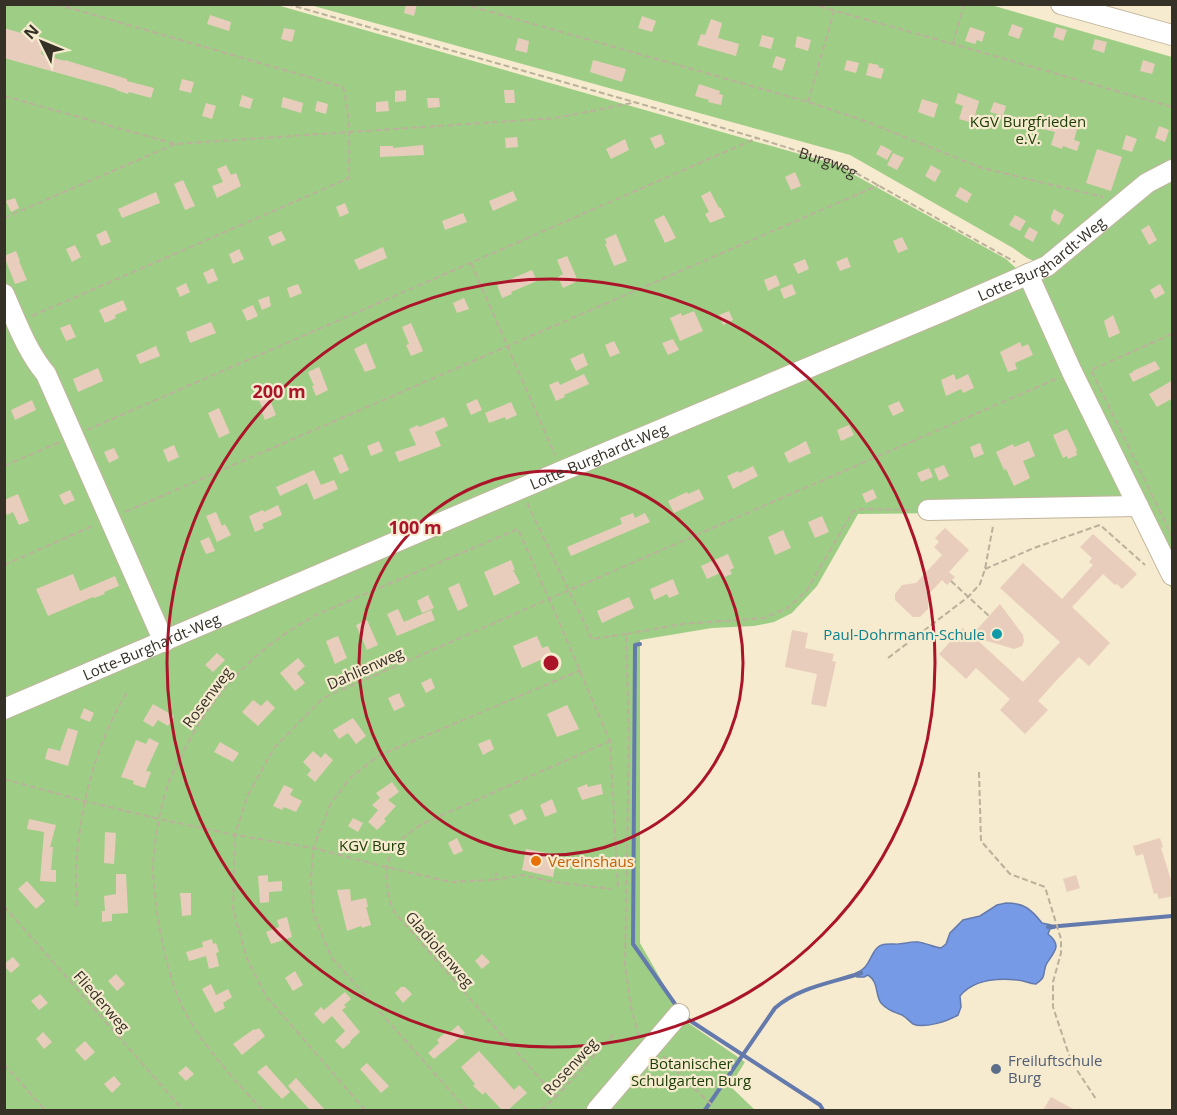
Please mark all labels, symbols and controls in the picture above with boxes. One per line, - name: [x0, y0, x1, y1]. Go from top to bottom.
- north arrow: [12, 12, 72, 72]
- text: N: [19, 20, 44, 44]
- park label: KGV Burgfrieden e.V.: [970, 111, 1086, 148]
- street label: Burgweg: [796, 142, 862, 182]
- street label: Lotte-Burghardt-Weg: [974, 212, 1109, 305]
- text: 200 m: [252, 379, 306, 403]
- street label: Lotte-Burghardt-Weg: [526, 418, 670, 494]
- text: 100 m: [388, 515, 442, 539]
- street label: Lotte-Burghardt-Weg: [79, 608, 223, 684]
- place label: Paul-Dohrmann-Schule: [823, 624, 985, 644]
- marker: Paul-Dohrmann-Schule: [990, 627, 1004, 641]
- street label: Dahlienweg: [324, 642, 406, 694]
- centre of rings: [541, 653, 561, 673]
- street label: Rosenweg: [178, 663, 236, 731]
- park label: KGV Burg: [339, 835, 405, 855]
- place label: Vereinshaus: [548, 851, 634, 871]
- marker: Vereinshaus: [529, 854, 543, 868]
- street label: Gladiolenweg: [401, 907, 479, 991]
- street label: Fliederweg: [70, 966, 134, 1036]
- street label: Rosenweg: [538, 1033, 602, 1099]
- place label: Freiluftschule Burg: [1008, 1050, 1102, 1087]
- park label: Botanischer Schulgarten Burg: [631, 1053, 751, 1090]
- marker: Freiluftschule Burg: [989, 1062, 1003, 1076]

